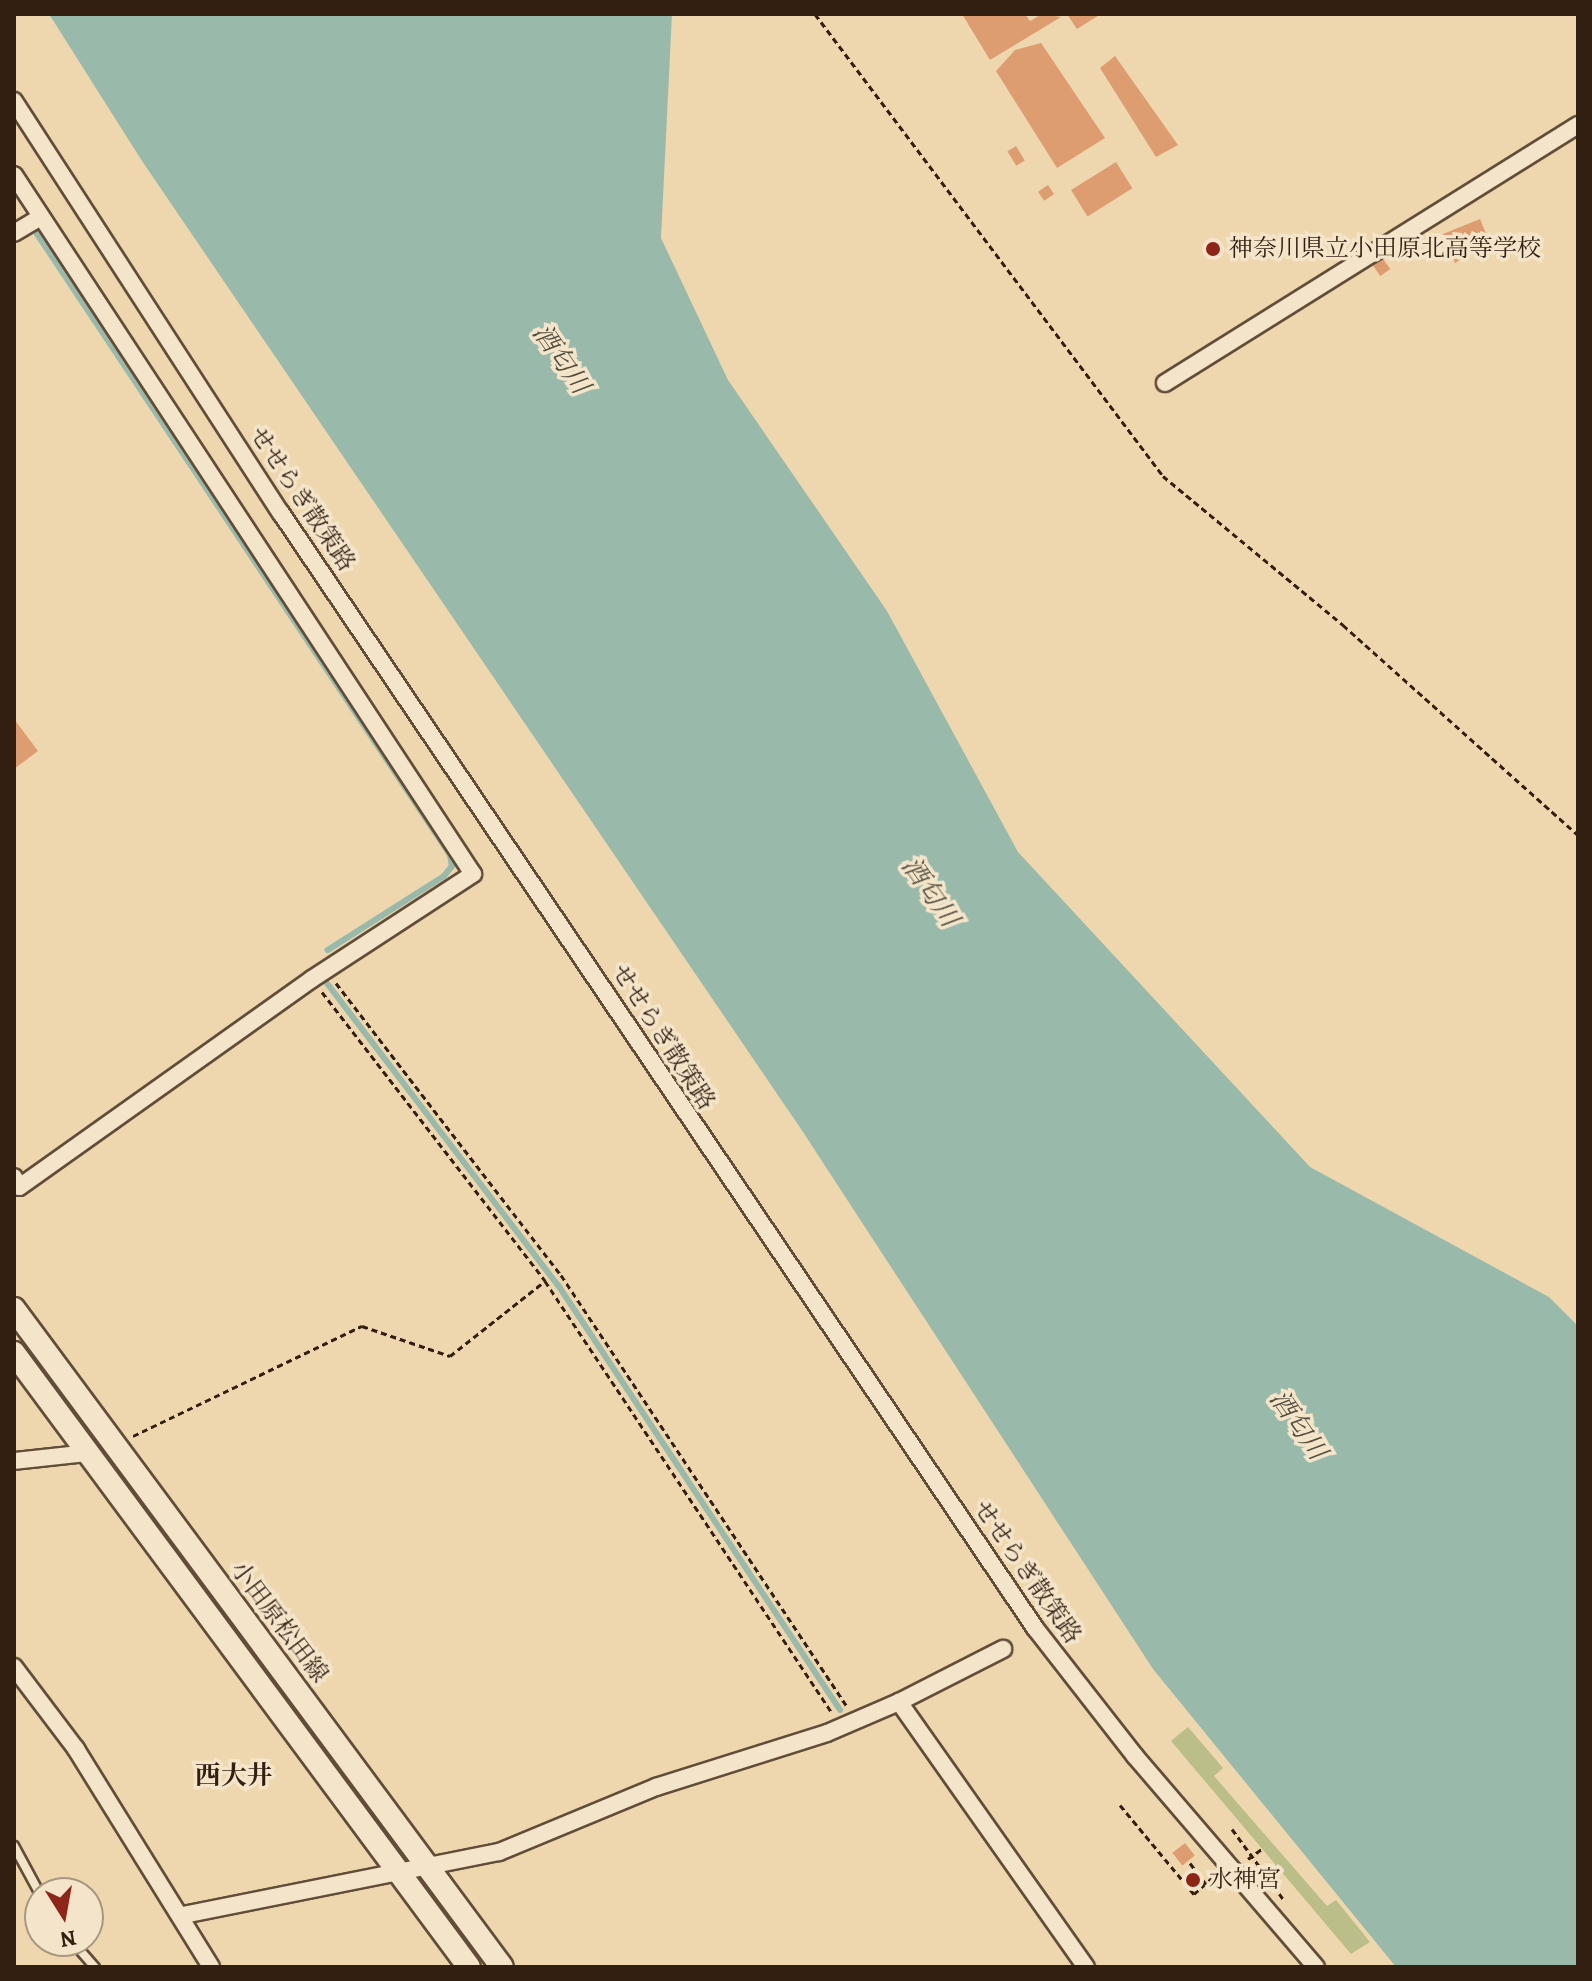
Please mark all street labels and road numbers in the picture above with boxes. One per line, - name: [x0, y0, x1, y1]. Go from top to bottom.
- street label: せせらぎ散策路: [243, 421, 361, 577]
- street label: せせらぎ散策路: [605, 959, 721, 1115]
- street label: せせらぎ散策路: [967, 1495, 1087, 1649]
- street label: 小田原松田線: [224, 1556, 334, 1688]

